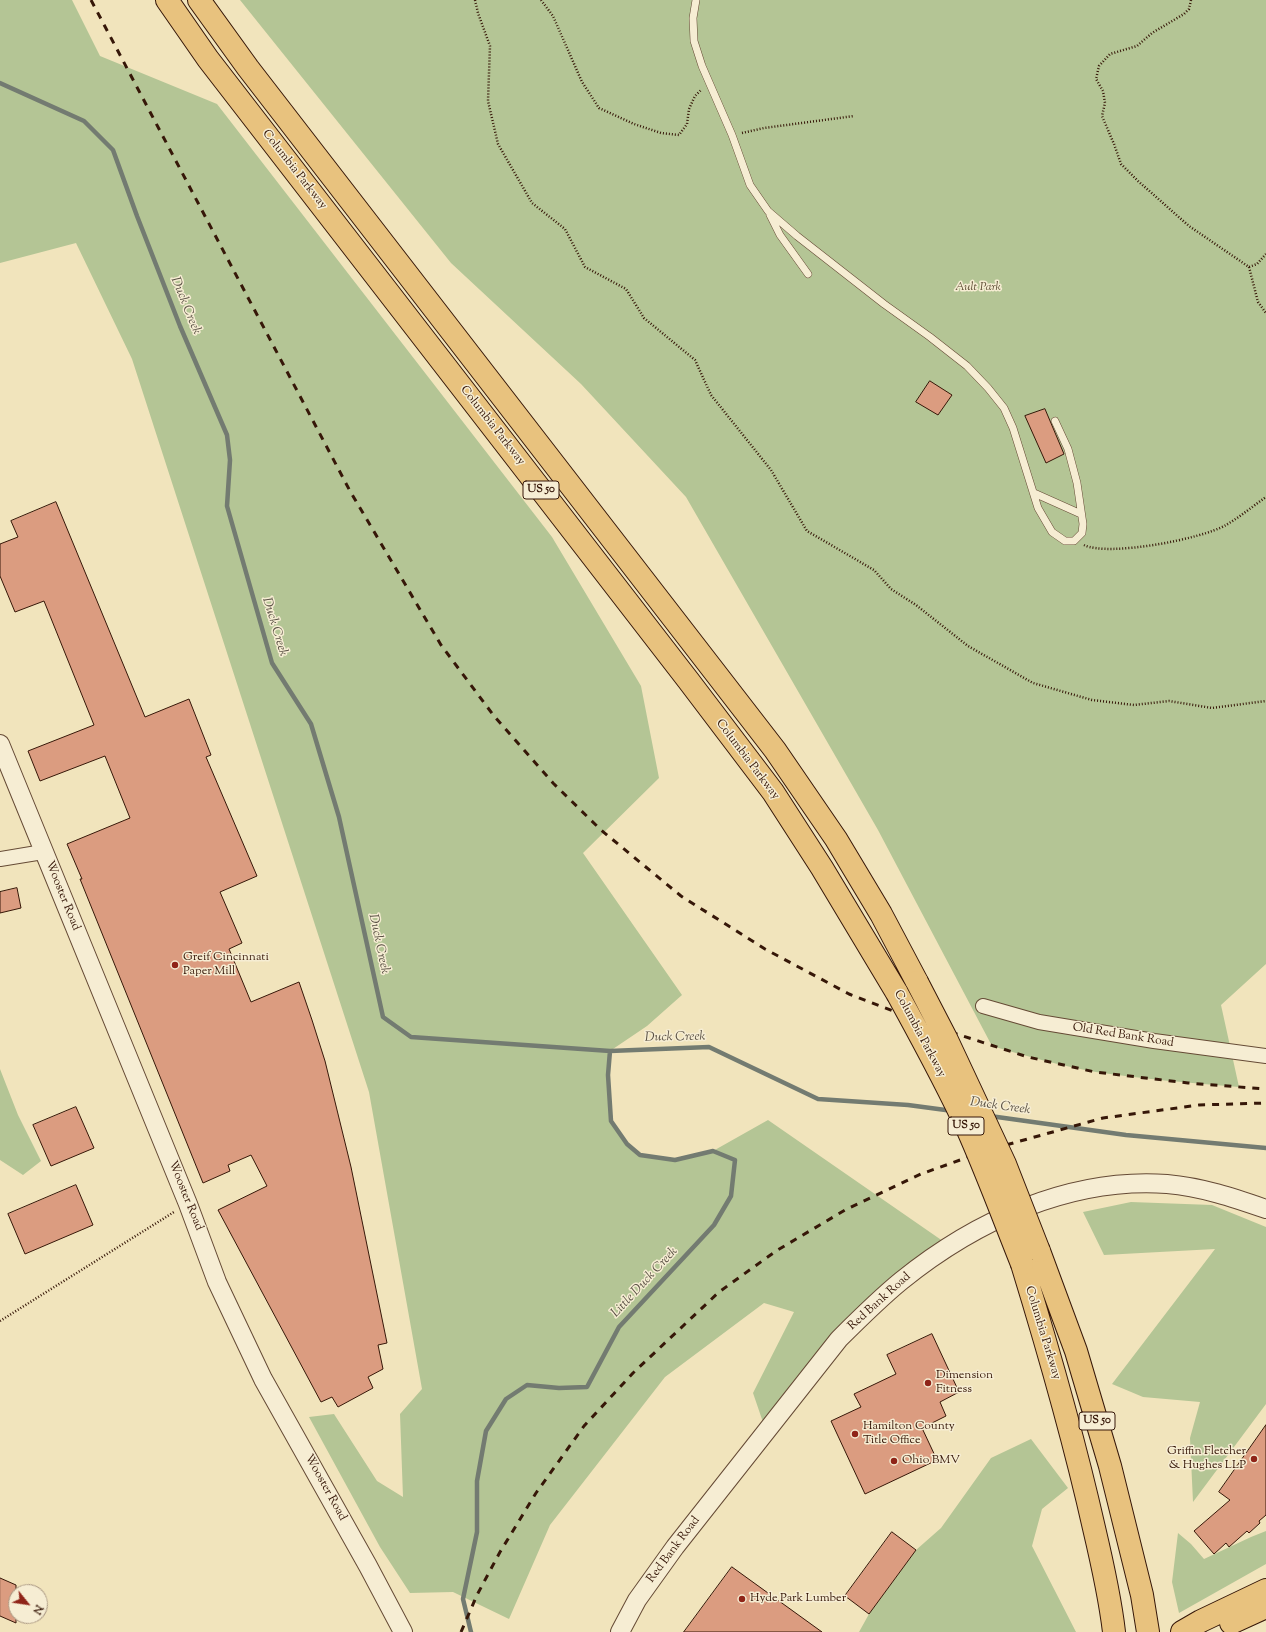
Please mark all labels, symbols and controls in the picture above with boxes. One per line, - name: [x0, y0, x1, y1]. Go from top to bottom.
- street label: Columbia Parkway: [259, 127, 329, 213]
- water label: Duck Creek: [166, 275, 204, 337]
- park label: Ault Park: [955, 281, 1001, 295]
- street label: Columbia Parkway: [457, 383, 527, 469]
- road number: US 50: [523, 481, 559, 499]
- water label: Duck Creek: [258, 596, 290, 658]
- street label: Columbia Parkway: [712, 717, 782, 803]
- street label: Wooster Road: [42, 859, 82, 933]
- water label: Duck Creek: [364, 913, 392, 975]
- place label: Greif Cincinnati Paper Mill: [183, 951, 269, 979]
- marker: Greif Cincinnati Paper Mill: [170, 960, 180, 970]
- street label: Columbia Parkway: [890, 988, 948, 1080]
- street label: Old Red Bank Road: [1071, 1021, 1175, 1051]
- water label: Duck Creek: [645, 1030, 705, 1046]
- water label: Duck Creek: [969, 1095, 1031, 1119]
- road number: US 50: [948, 1117, 984, 1135]
- street label: Wooster Road: [165, 1159, 205, 1233]
- water label: Little Duck Creek: [608, 1245, 682, 1321]
- street label: Red Bank Road: [846, 1270, 914, 1334]
- street label: Columbia Parkway: [1021, 1285, 1063, 1381]
- place label: Dimension Fitness: [936, 1369, 993, 1397]
- marker: Dimension Fitness: [923, 1378, 933, 1388]
- road number: US 50: [1079, 1412, 1115, 1430]
- place label: Hamilton County Title Office: [863, 1420, 955, 1448]
- marker: Hamilton County Title Office: [850, 1429, 860, 1439]
- place label: Griffin Fletcher & Hughes LLP: [1167, 1445, 1246, 1473]
- street label: Wooster Road: [301, 1452, 349, 1524]
- place label: Ohio BMV: [902, 1454, 960, 1468]
- marker: Griffin Fletcher & Hughes LLP: [1249, 1454, 1259, 1464]
- marker: Ohio BMV: [889, 1456, 899, 1466]
- street label: Red Bank Road: [644, 1514, 704, 1586]
- north arrow: [8, 1584, 48, 1624]
- place label: Hyde Park Lumber: [750, 1592, 846, 1606]
- marker: Hyde Park Lumber: [737, 1594, 747, 1604]
- text: N: [28, 1602, 47, 1617]

